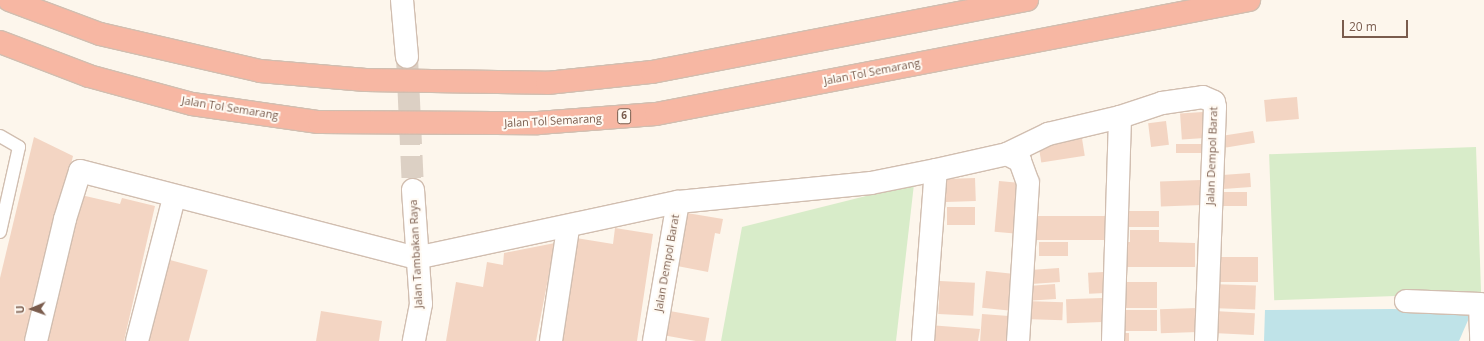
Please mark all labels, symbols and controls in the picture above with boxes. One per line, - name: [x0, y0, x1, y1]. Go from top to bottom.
- scale bar: [1344, 12, 1410, 38]
- text: 20 m: [1349, 18, 1377, 35]
- street label: Jalan Tol Semarang: [823, 56, 921, 88]
- street label: Jalan Tol Semarang: [181, 94, 279, 122]
- street label: Jalan Dempol Barat: [1204, 106, 1220, 206]
- road number: 6: [617, 108, 631, 124]
- street label: Jalan Tol Semarang: [504, 112, 602, 130]
- street label: Jalan Tambakan Raya: [407, 199, 425, 309]
- street label: Jalan Dempol Barat: [652, 213, 682, 313]
- north arrow: [12, 289, 52, 329]
- text: U: [12, 305, 27, 314]

